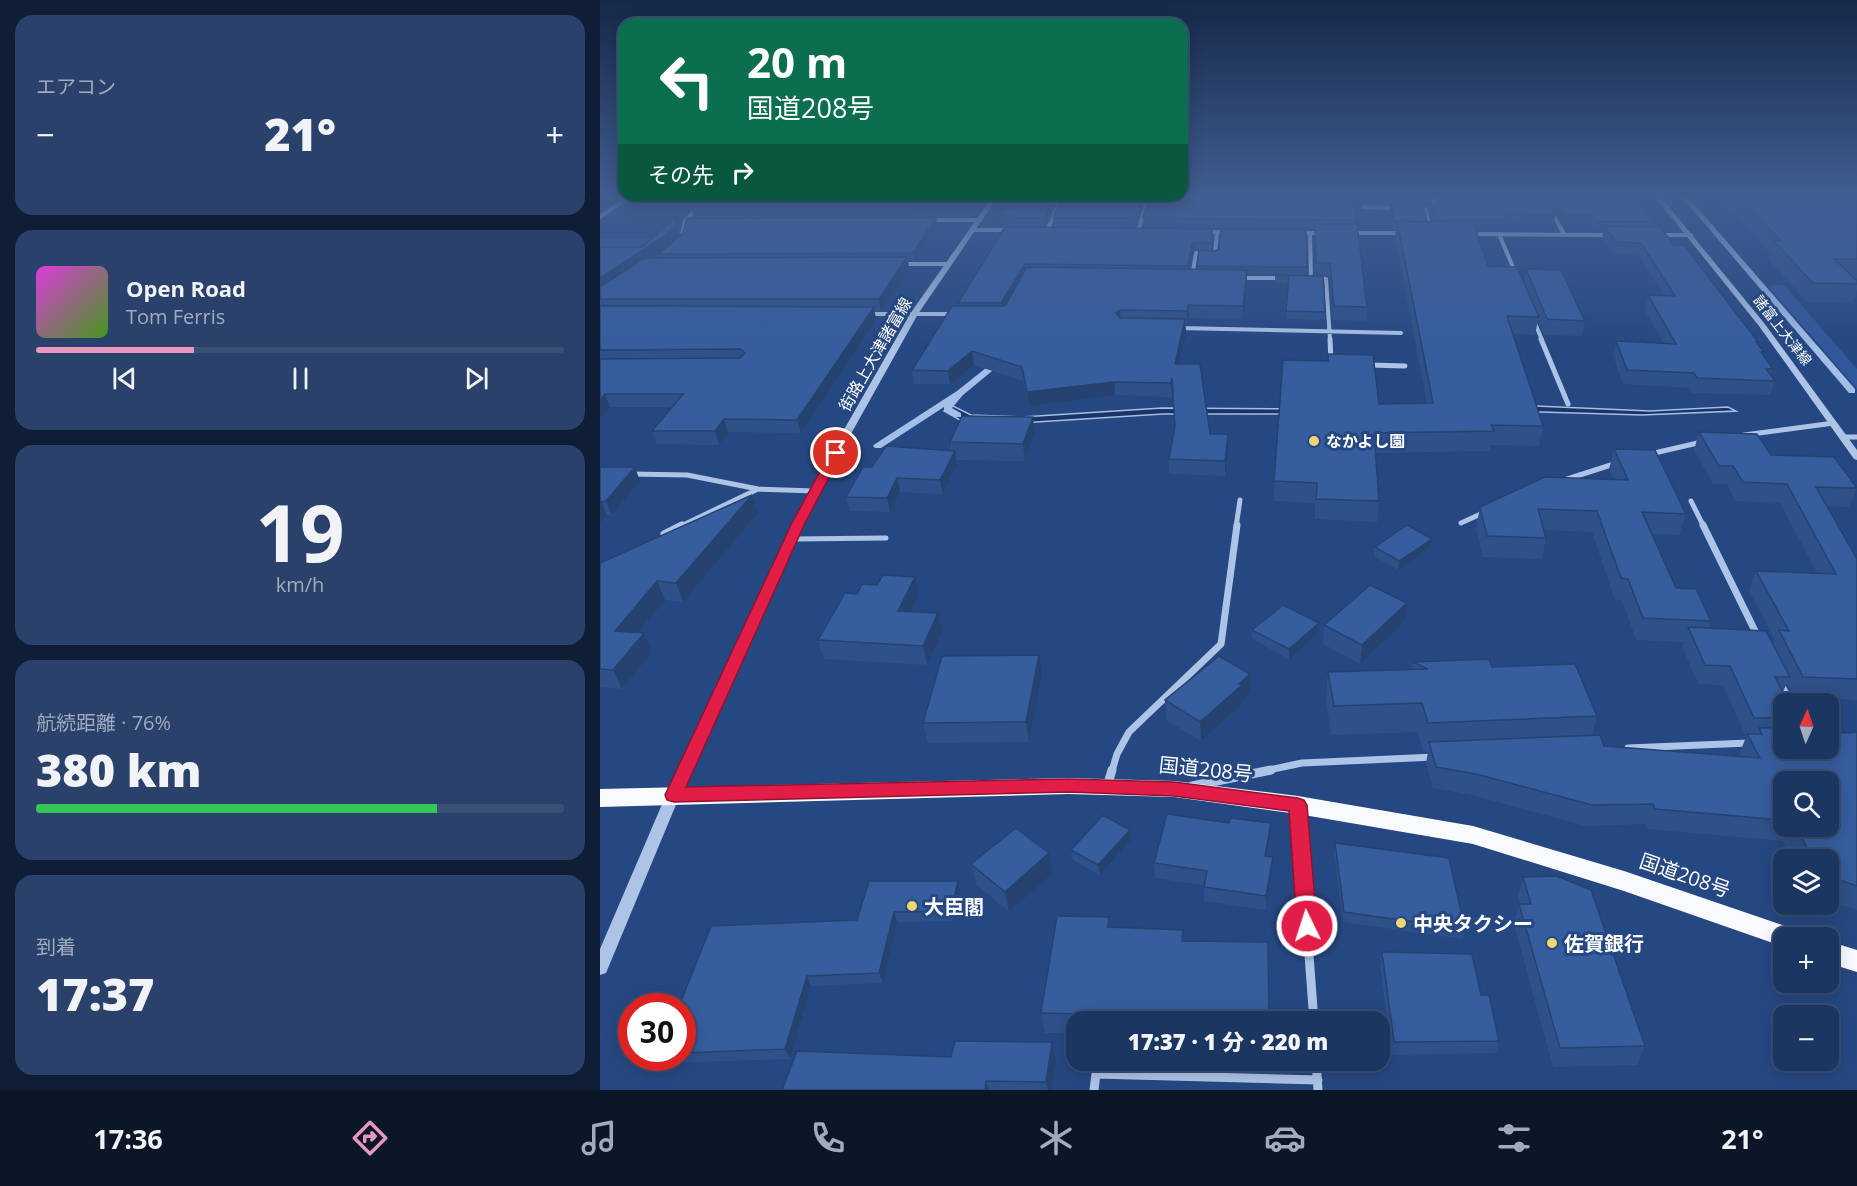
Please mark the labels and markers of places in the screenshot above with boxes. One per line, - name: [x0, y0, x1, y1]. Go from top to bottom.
- pin: [810, 427, 861, 478]
- place label: なかよし園: [1326, 430, 1405, 452]
- marker: なかよし園: [1307, 434, 1321, 448]
- place label: 大臣閣: [924, 893, 984, 920]
- marker: 大臣閣: [905, 899, 919, 913]
- place label: 中央タクシー: [1413, 910, 1533, 937]
- marker: 中央タクシー: [1394, 916, 1408, 930]
- place label: 佐賀銀行: [1564, 930, 1644, 957]
- marker: 佐賀銀行: [1545, 936, 1559, 950]

